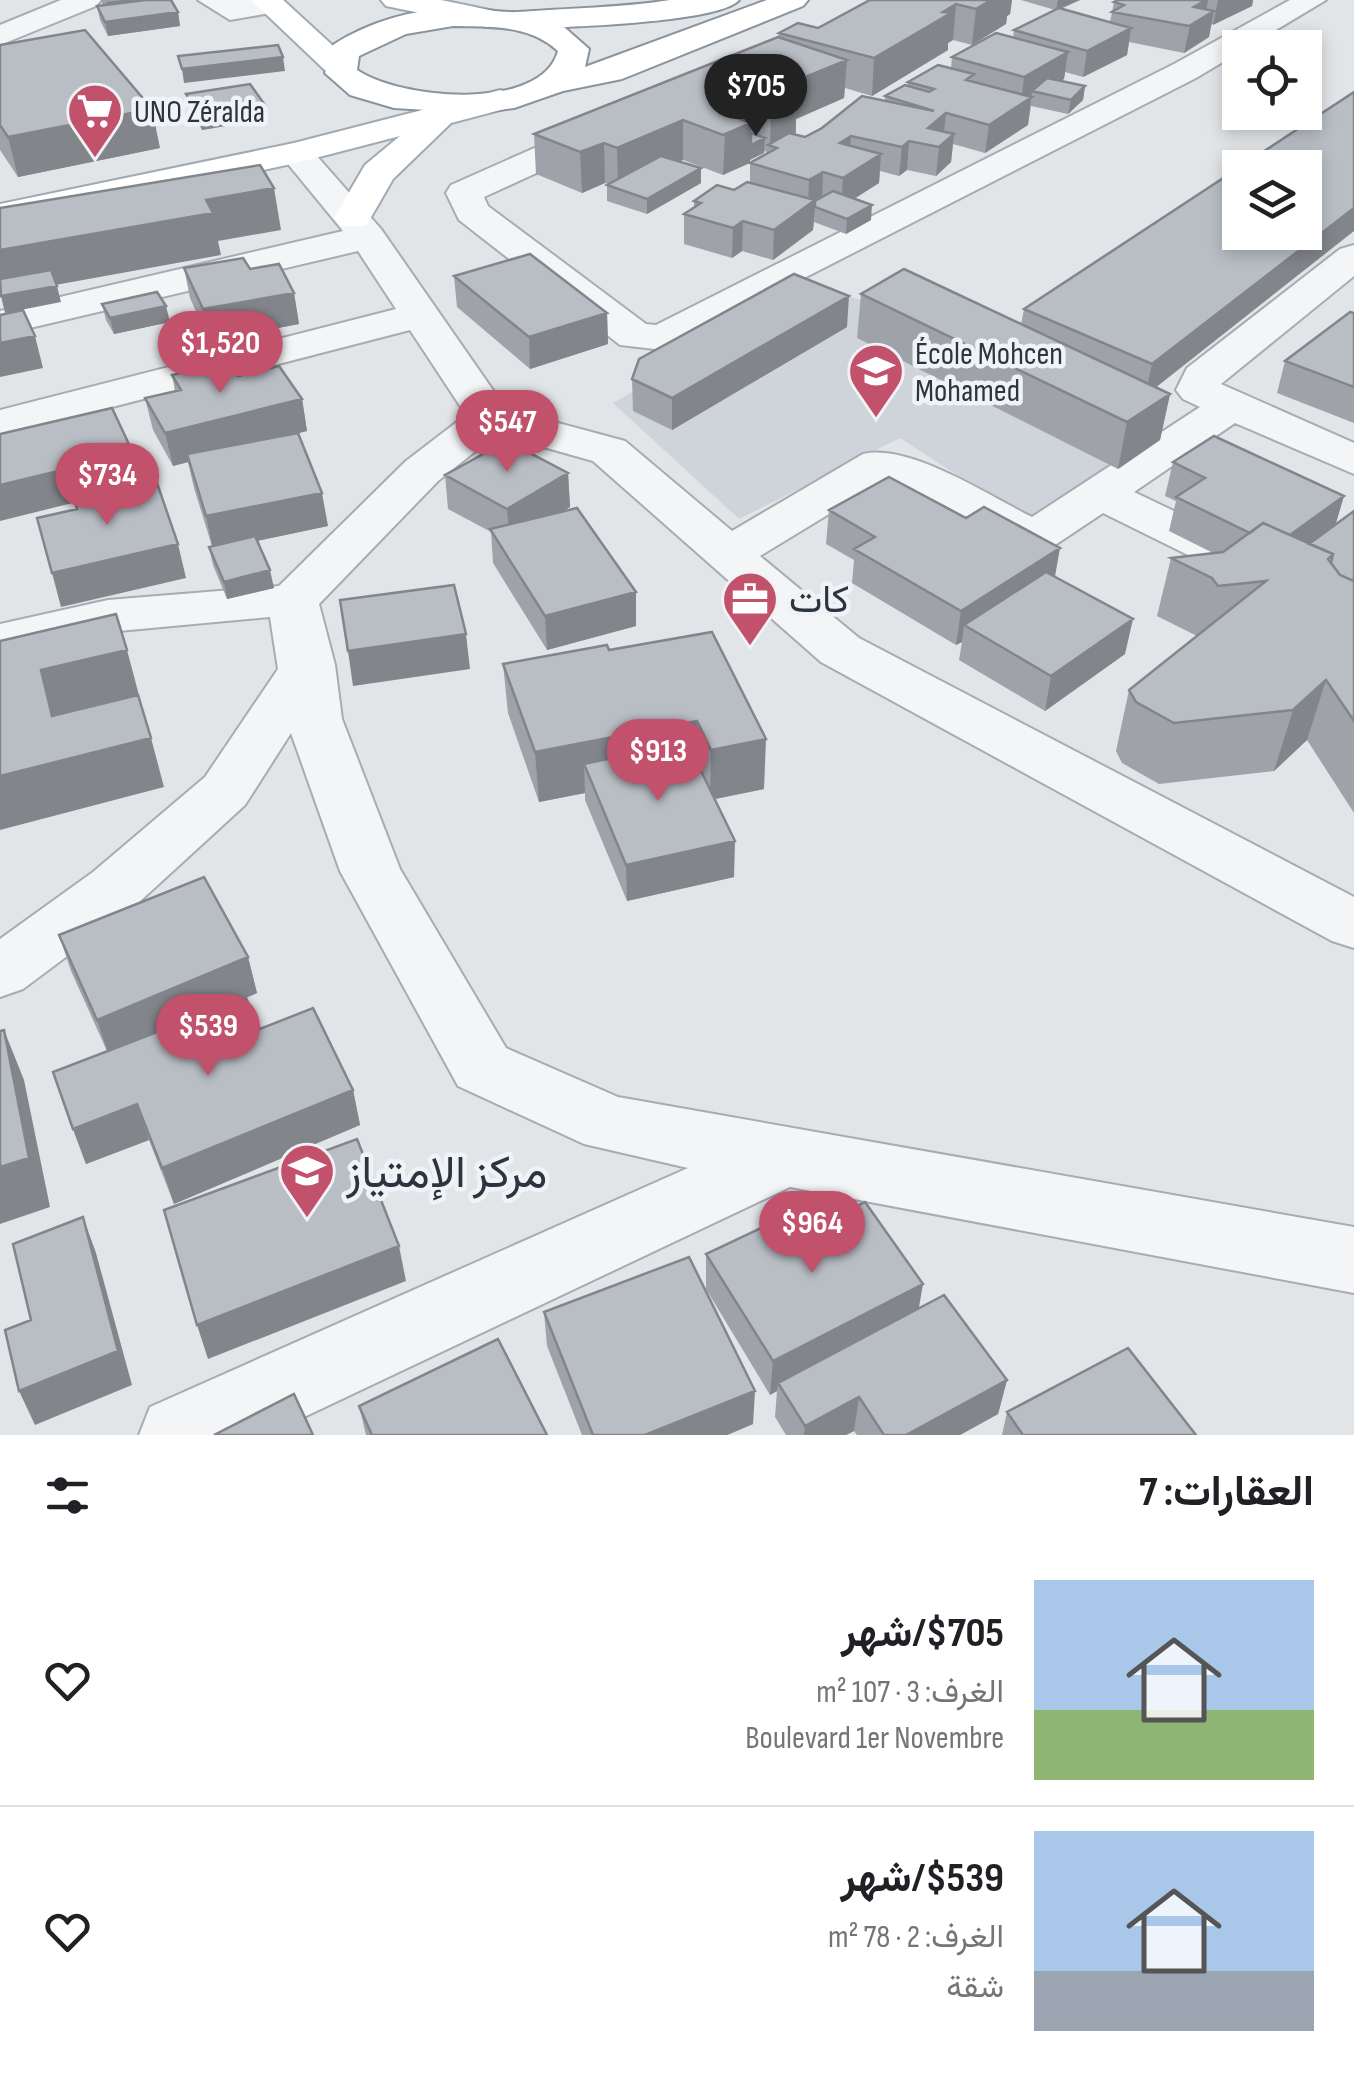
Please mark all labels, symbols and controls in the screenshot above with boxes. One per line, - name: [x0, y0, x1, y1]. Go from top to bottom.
- map controls: [1222, 30, 1322, 250]
- button: locate: [1222, 30, 1322, 130]
- pin: $705: [697, 54, 815, 139]
- text: $705: [726, 67, 786, 106]
- supermarket icon: UNO Zéralda: [65, 81, 125, 160]
- place label: UNO Zéralda: [134, 93, 265, 132]
- button: layers: [1222, 150, 1322, 250]
- pin: $1,520: [139, 311, 301, 396]
- text: $1,520: [180, 324, 260, 363]
- place label: École Mohcen Mohamed: [915, 335, 1063, 411]
- school or university icon: École Mohcen Mohamed: [846, 341, 906, 420]
- pin: $547: [448, 390, 566, 475]
- text: $547: [478, 403, 536, 442]
- pin: $734: [48, 443, 166, 528]
- text: $734: [77, 456, 137, 495]
- office icon: كات: [720, 569, 780, 648]
- place label: كات: [789, 578, 849, 623]
- pin: $913: [599, 719, 717, 804]
- text: $913: [629, 732, 687, 771]
- pin: $539: [149, 994, 267, 1079]
- text: $539: [178, 1007, 238, 1046]
- school or university icon: مركز الإمتياز: [277, 1141, 337, 1220]
- place label: مركز الإمتياز: [345, 1146, 547, 1201]
- pin: $964: [753, 1191, 871, 1276]
- text: $964: [781, 1204, 843, 1243]
- text: العقارات: 7: [1139, 1467, 1314, 1518]
- icon: filters: [40, 1468, 95, 1523]
- text: $705/شهر: [841, 1608, 1004, 1659]
- icon: home: [1114, 1620, 1234, 1740]
- icon: heart: [40, 1653, 95, 1708]
- text: الغرف: 3 · 107 m²: [816, 1673, 1004, 1712]
- text: Boulevard 1er Novembre: [745, 1719, 1004, 1758]
- text: $539/شهر: [840, 1853, 1004, 1904]
- icon: home: [1114, 1871, 1234, 1991]
- icon: heart: [40, 1904, 95, 1959]
- text: الغرف: 2 · 78 m²: [828, 1918, 1004, 1957]
- text: شقة: [946, 1968, 1004, 2007]

